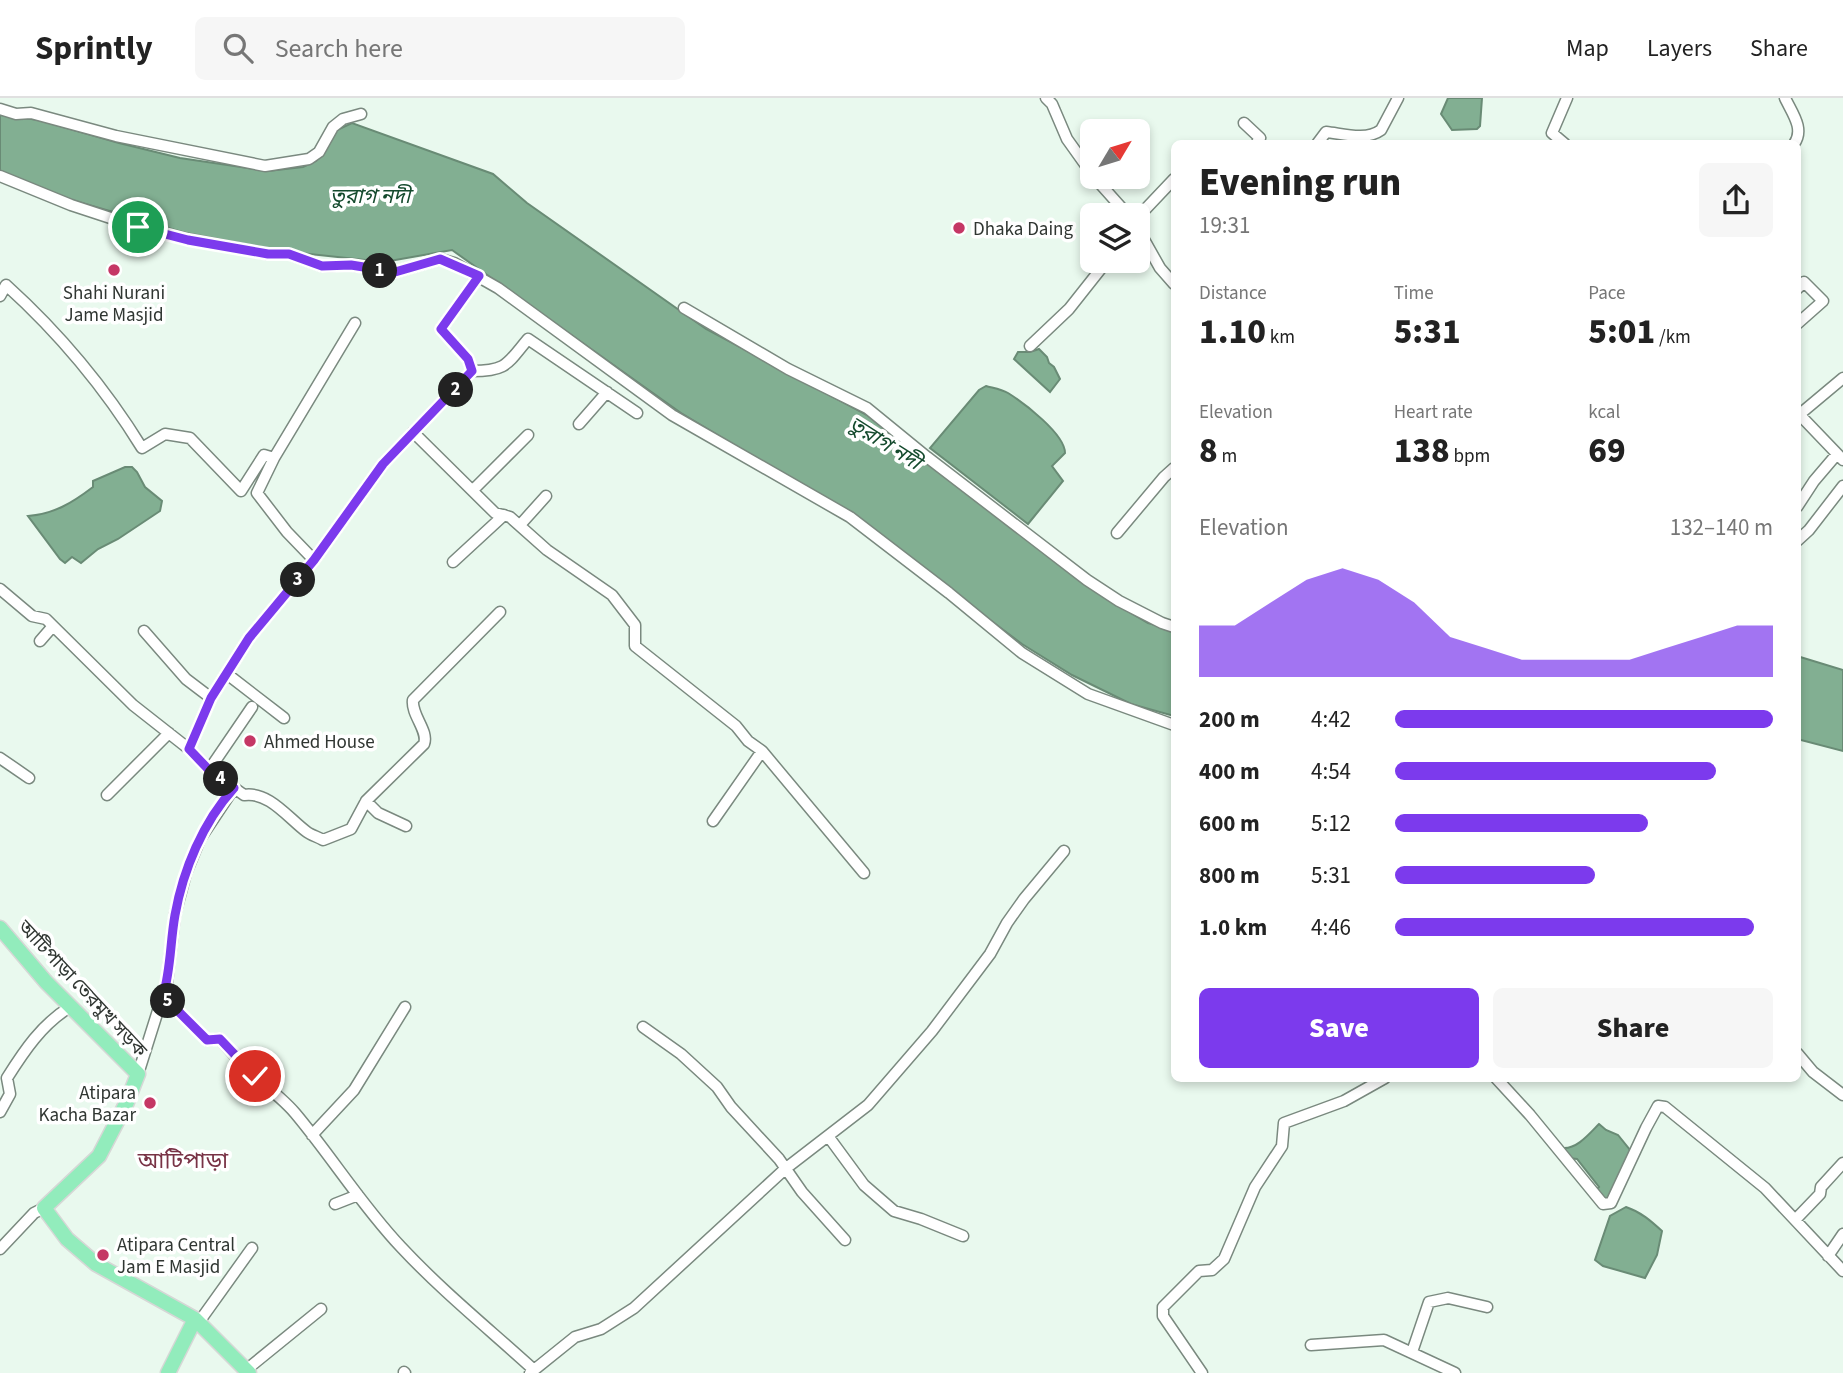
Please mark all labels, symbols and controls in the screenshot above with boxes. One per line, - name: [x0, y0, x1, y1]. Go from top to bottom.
- search box: [195, 17, 685, 80]
- text: Sprintly: [35, 25, 153, 72]
- icon: search: [219, 29, 257, 67]
- text: Search here: [275, 30, 403, 67]
- text: Map: [1566, 31, 1609, 66]
- text: Layers: [1647, 31, 1712, 66]
- text: Share: [1750, 31, 1808, 66]
- north arrow: [1080, 119, 1150, 189]
- map controls: [1080, 119, 1150, 273]
- text: Evening run: [1199, 156, 1401, 210]
- button: share: [1699, 163, 1773, 237]
- water label: তুরাগ নদী: [330, 181, 415, 211]
- pin: [108, 197, 168, 257]
- button: layers: [1080, 203, 1150, 273]
- icon: arrive: [119, 208, 157, 246]
- text: 19:31: [1199, 209, 1250, 242]
- place label: Dhaka Daing: [973, 216, 1074, 243]
- marker: Dhaka Daing: [951, 220, 967, 236]
- pin: 1: [362, 254, 398, 288]
- text: 1: [374, 257, 385, 284]
- marker: Shahi Nurani Jame Masjid: [106, 262, 122, 278]
- place label: Shahi Nurani Jame Masjid: [63, 280, 165, 329]
- text: Distance: [1199, 280, 1267, 307]
- text: Time: [1394, 280, 1434, 307]
- text: Pace: [1588, 280, 1626, 307]
- text: 1.10: [1199, 307, 1266, 357]
- text: 5:31: [1394, 307, 1461, 357]
- text: 5:01: [1588, 307, 1655, 357]
- text: km: [1266, 324, 1295, 351]
- text: /km: [1655, 324, 1691, 351]
- pin: 2: [438, 372, 474, 408]
- text: 2: [450, 376, 461, 403]
- text: Elevation: [1199, 399, 1273, 426]
- text: Heart rate: [1394, 399, 1473, 426]
- text: kcal: [1588, 399, 1620, 426]
- water label: তুরাগ নদী: [843, 409, 931, 479]
- text: 8: [1199, 426, 1218, 476]
- text: 138: [1394, 426, 1450, 476]
- text: 69: [1588, 426, 1626, 476]
- text: m: [1218, 443, 1237, 470]
- text: bpm: [1450, 443, 1490, 470]
- text: Elevation: [1199, 511, 1289, 544]
- text: 132–140 m: [1670, 511, 1773, 544]
- pin: 3: [280, 562, 316, 598]
- text: 3: [292, 566, 303, 593]
- text: 200 m: [1199, 703, 1260, 736]
- text: 4:42: [1311, 703, 1351, 736]
- place label: Ahmed House: [264, 729, 375, 756]
- marker: Ahmed House: [242, 733, 258, 749]
- text: 400 m: [1199, 755, 1260, 788]
- text: 4:54: [1311, 755, 1351, 788]
- pin: 4: [204, 762, 238, 796]
- text: 4: [215, 765, 226, 792]
- text: 600 m: [1199, 807, 1260, 840]
- text: 5:12: [1311, 807, 1351, 840]
- text: 800 m: [1199, 859, 1260, 892]
- text: 5:31: [1311, 859, 1351, 892]
- text: 1.0 km: [1199, 911, 1267, 944]
- text: 4:46: [1311, 911, 1351, 944]
- street label: আটিপাড়া তেরমুখ সড়ক: [10, 914, 153, 1064]
- pin: 5: [150, 984, 186, 1018]
- text: 5: [162, 987, 173, 1014]
- button: Save: [1199, 988, 1479, 1068]
- button: Share: [1493, 988, 1773, 1068]
- pin: [225, 1046, 285, 1106]
- icon: check: [236, 1057, 274, 1095]
- place label: Atipara Kacha Bazar: [38, 1080, 136, 1129]
- marker: Atipara Kacha Bazar: [142, 1095, 158, 1111]
- district label: আটিপাড়া: [137, 1144, 229, 1177]
- place label: Atipara Central Jam E Masjid: [117, 1232, 235, 1281]
- marker: Atipara Central Jam E Masjid: [95, 1247, 111, 1263]

